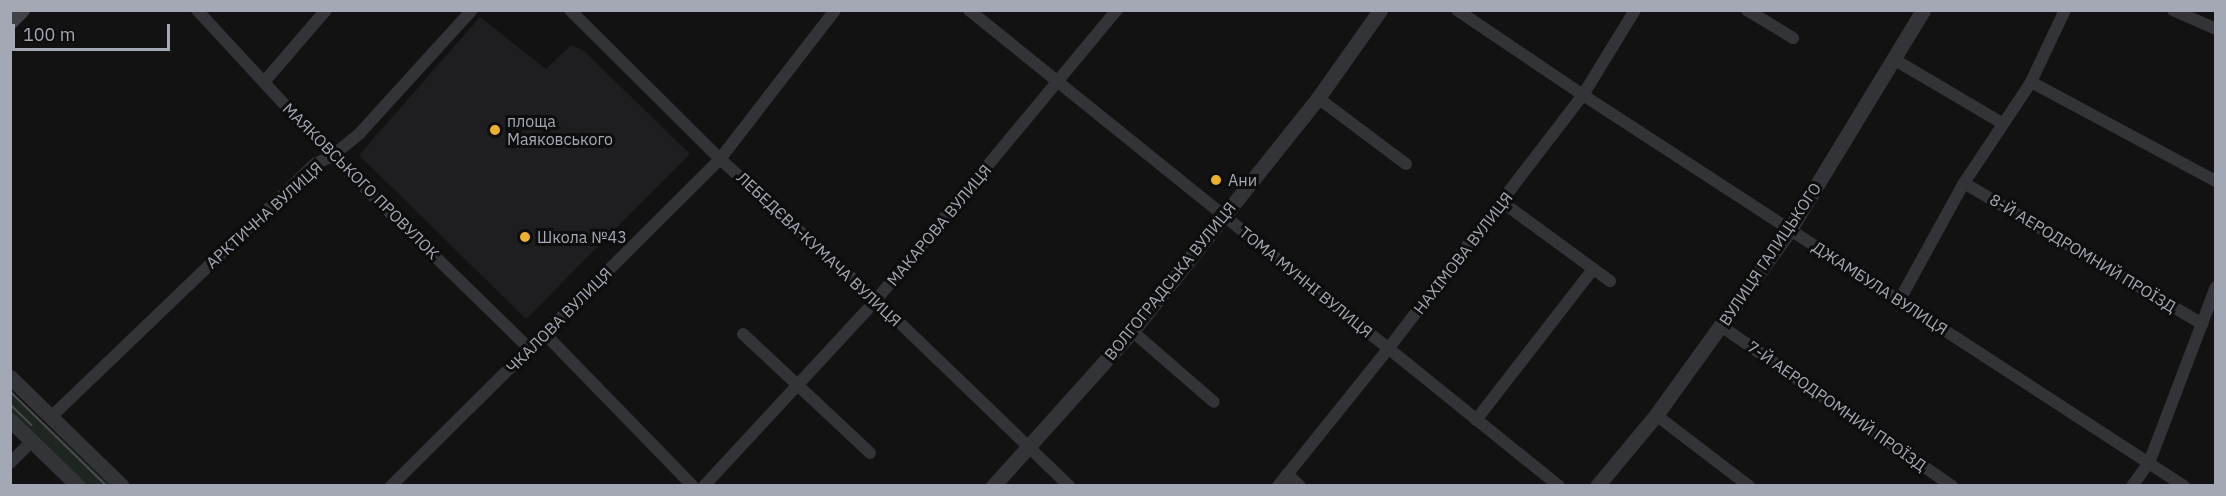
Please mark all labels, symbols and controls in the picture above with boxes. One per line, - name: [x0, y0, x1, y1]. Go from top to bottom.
- scale bar: [15, 12, 172, 50]
- text: 100 m: [23, 23, 75, 46]
- street label: МАЯКОВСЬКОГО ПРОВУЛОК: [279, 99, 443, 263]
- place label: площа Маяковського: [507, 111, 613, 149]
- marker: площа Маяковського: [488, 123, 502, 137]
- street label: АРКТИЧНА ВУЛИЦЯ: [202, 158, 326, 272]
- street label: МАКАРОВА ВУЛИЦЯ: [883, 160, 995, 290]
- street label: ЛЕБЕДЄВА-КУМАЧА ВУЛИЦЯ: [733, 168, 905, 330]
- place label: Ани: [1228, 170, 1257, 190]
- marker: Ани: [1209, 173, 1223, 187]
- street label: ВУЛИЦЯ ГАЛИЦЬКОГО: [1715, 179, 1825, 329]
- street label: НАХІМОВА ВУЛИЦЯ: [1409, 188, 1517, 318]
- street label: 8-Й АЕРОДРОМНИЙ ПРОЇЗД: [1986, 190, 2180, 316]
- street label: ВОЛГОГРАДСЬКА ВУЛИЦЯ: [1100, 198, 1240, 364]
- street label: ТОМА МУННІ ВУЛИЦЯ: [1236, 222, 1376, 342]
- place label: Школа №43: [537, 227, 627, 247]
- marker: Школа №43: [518, 230, 532, 244]
- street label: ДЖАМБУЛА ВУЛИЦЯ: [1809, 237, 1951, 339]
- street label: ЧКАЛОВА ВУЛИЦЯ: [502, 263, 616, 377]
- street label: 7-Й АЕРОДРОМНИЙ ПРОЇЗД: [1744, 337, 1930, 475]

